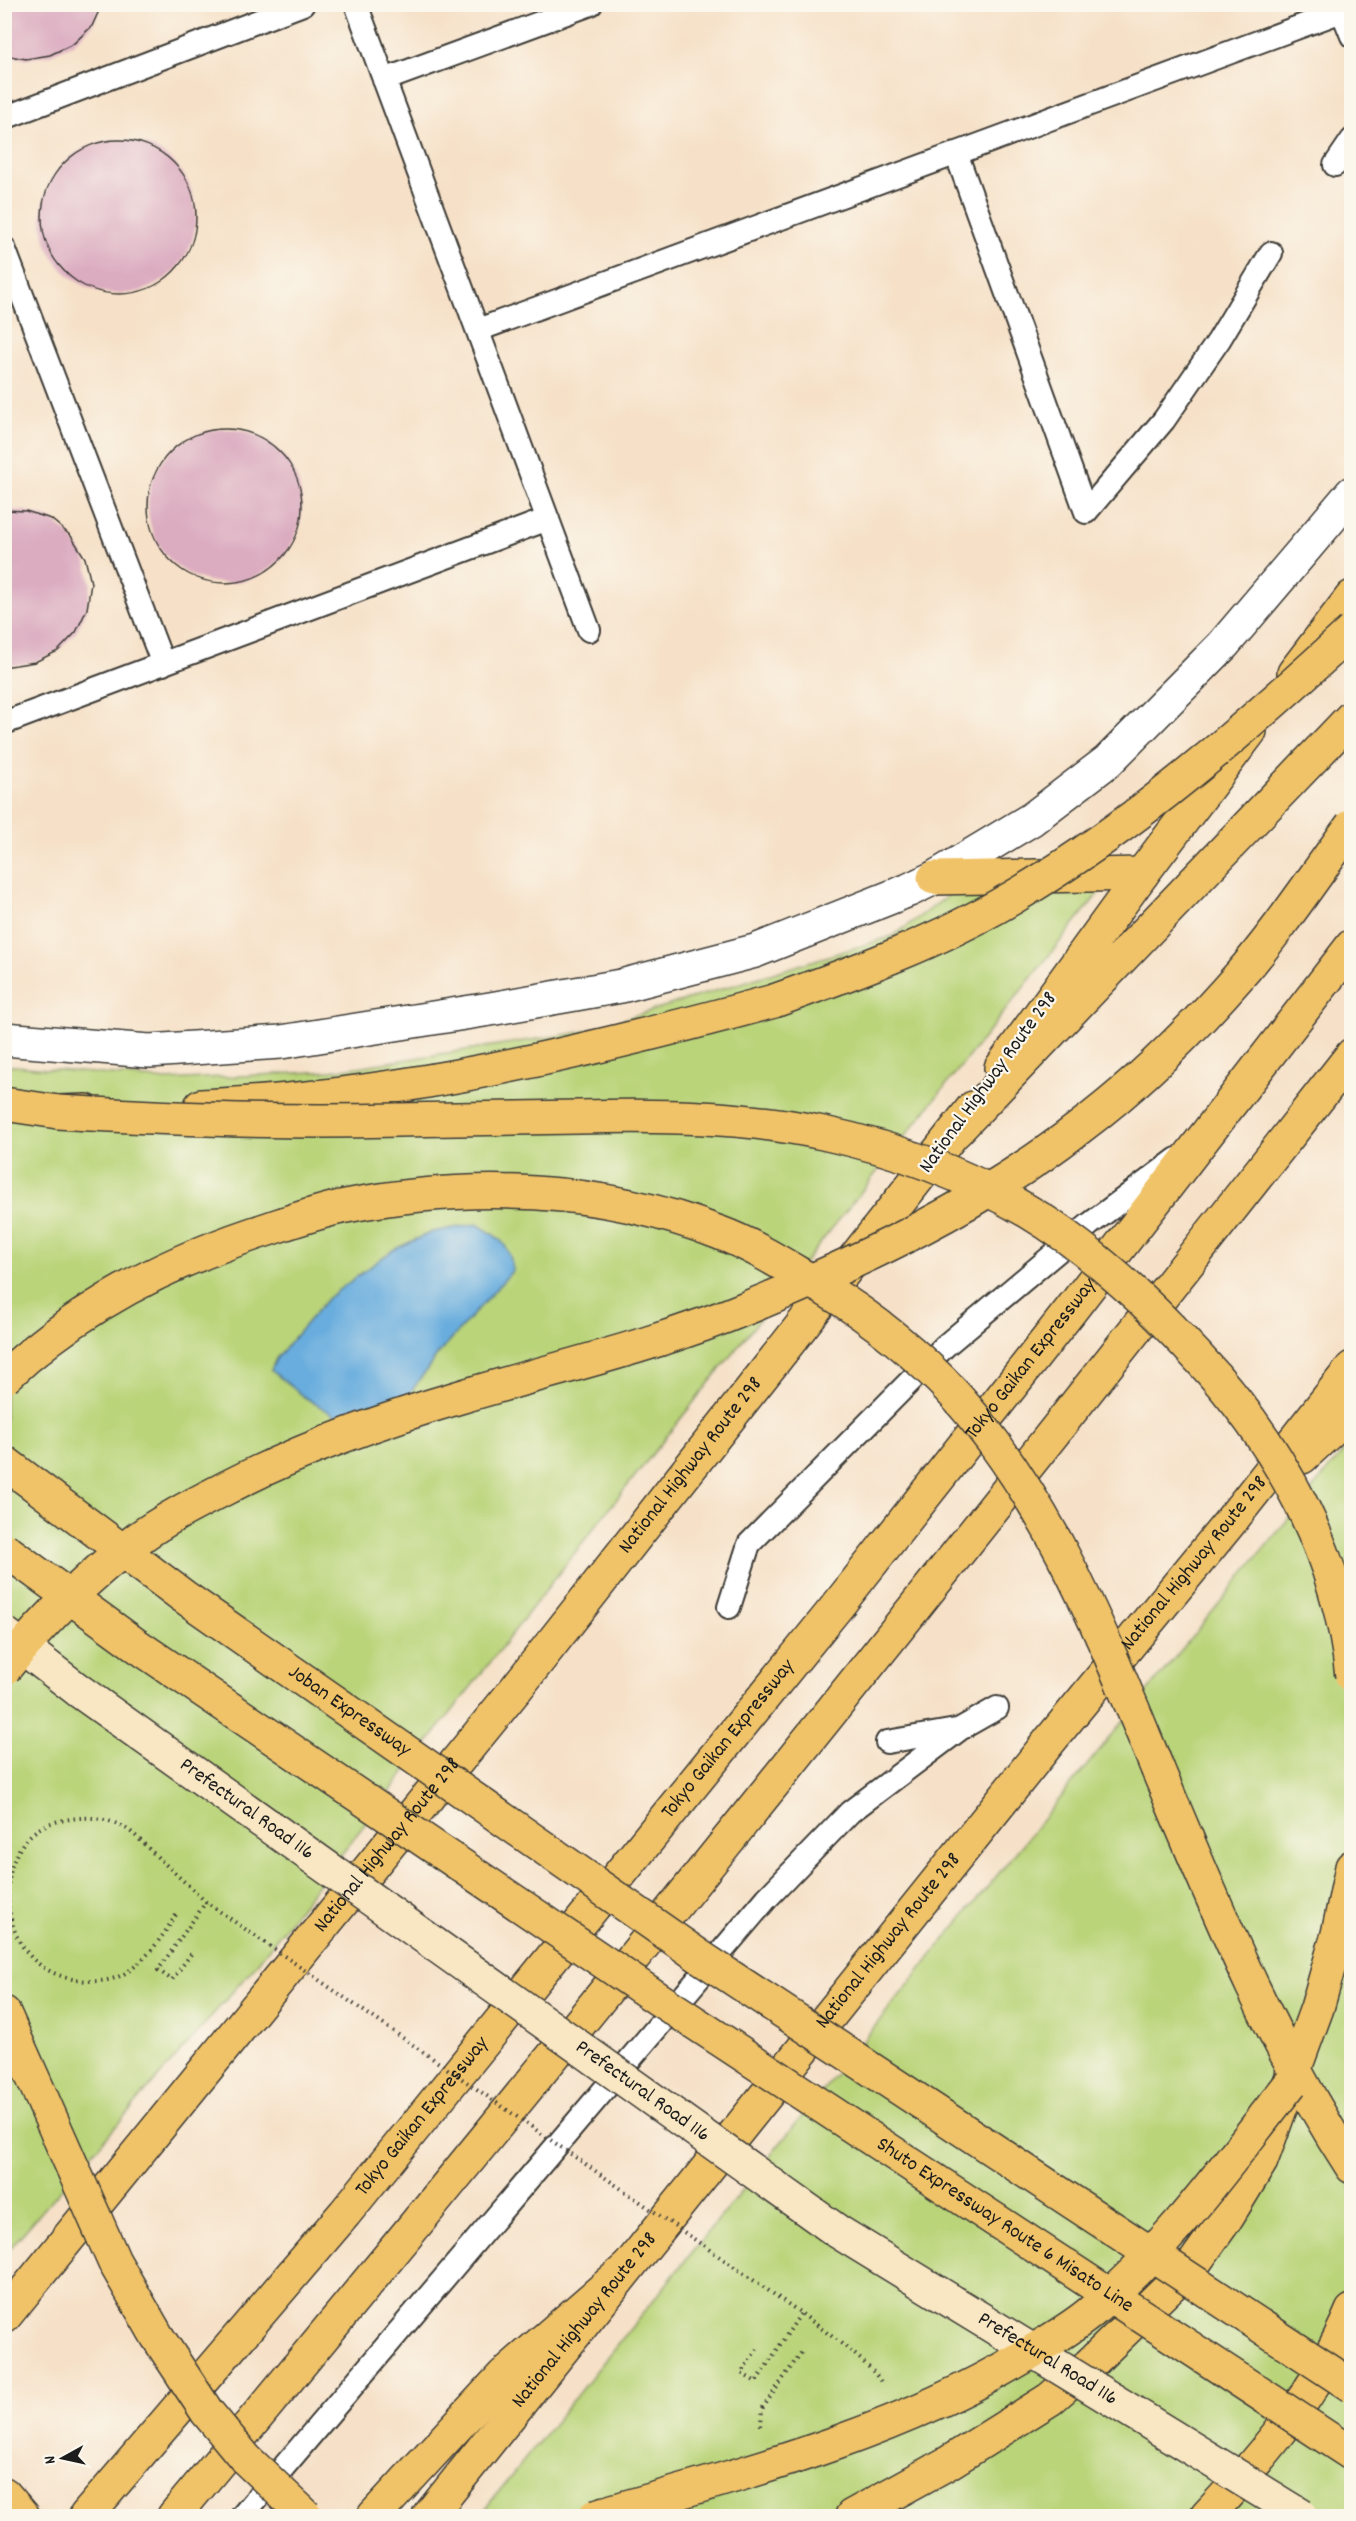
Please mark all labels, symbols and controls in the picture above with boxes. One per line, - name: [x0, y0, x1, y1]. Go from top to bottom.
- street label: National Highway Route 298: [913, 986, 1065, 1180]
- street label: Tokyo Gaikan Expressway: [959, 1272, 1105, 1447]
- street label: National Highway Route 298: [612, 1371, 771, 1561]
- street label: National Highway Route 298: [1114, 1470, 1276, 1658]
- street label: Tokyo Gaikan Expressway: [655, 1653, 803, 1826]
- street label: Joban Expressway: [281, 1658, 417, 1766]
- street label: Prefectural Road 116: [173, 1751, 320, 1868]
- street label: National Highway Route 298: [307, 1752, 469, 1940]
- street label: National Highway Route 298: [809, 1847, 969, 2036]
- street label: Tokyo Gaikan Expressway: [349, 2030, 497, 2204]
- street label: Prefectural Road 116: [568, 2033, 716, 2151]
- street label: Shuto Expressway Route 6 Misato Line: [870, 2131, 1139, 2321]
- street label: National Highway Route 298: [505, 2226, 665, 2415]
- street label: Prefectural Road 116: [971, 2305, 1123, 2414]
- north arrow: [33, 2428, 93, 2488]
- text: N: [39, 2454, 63, 2465]

